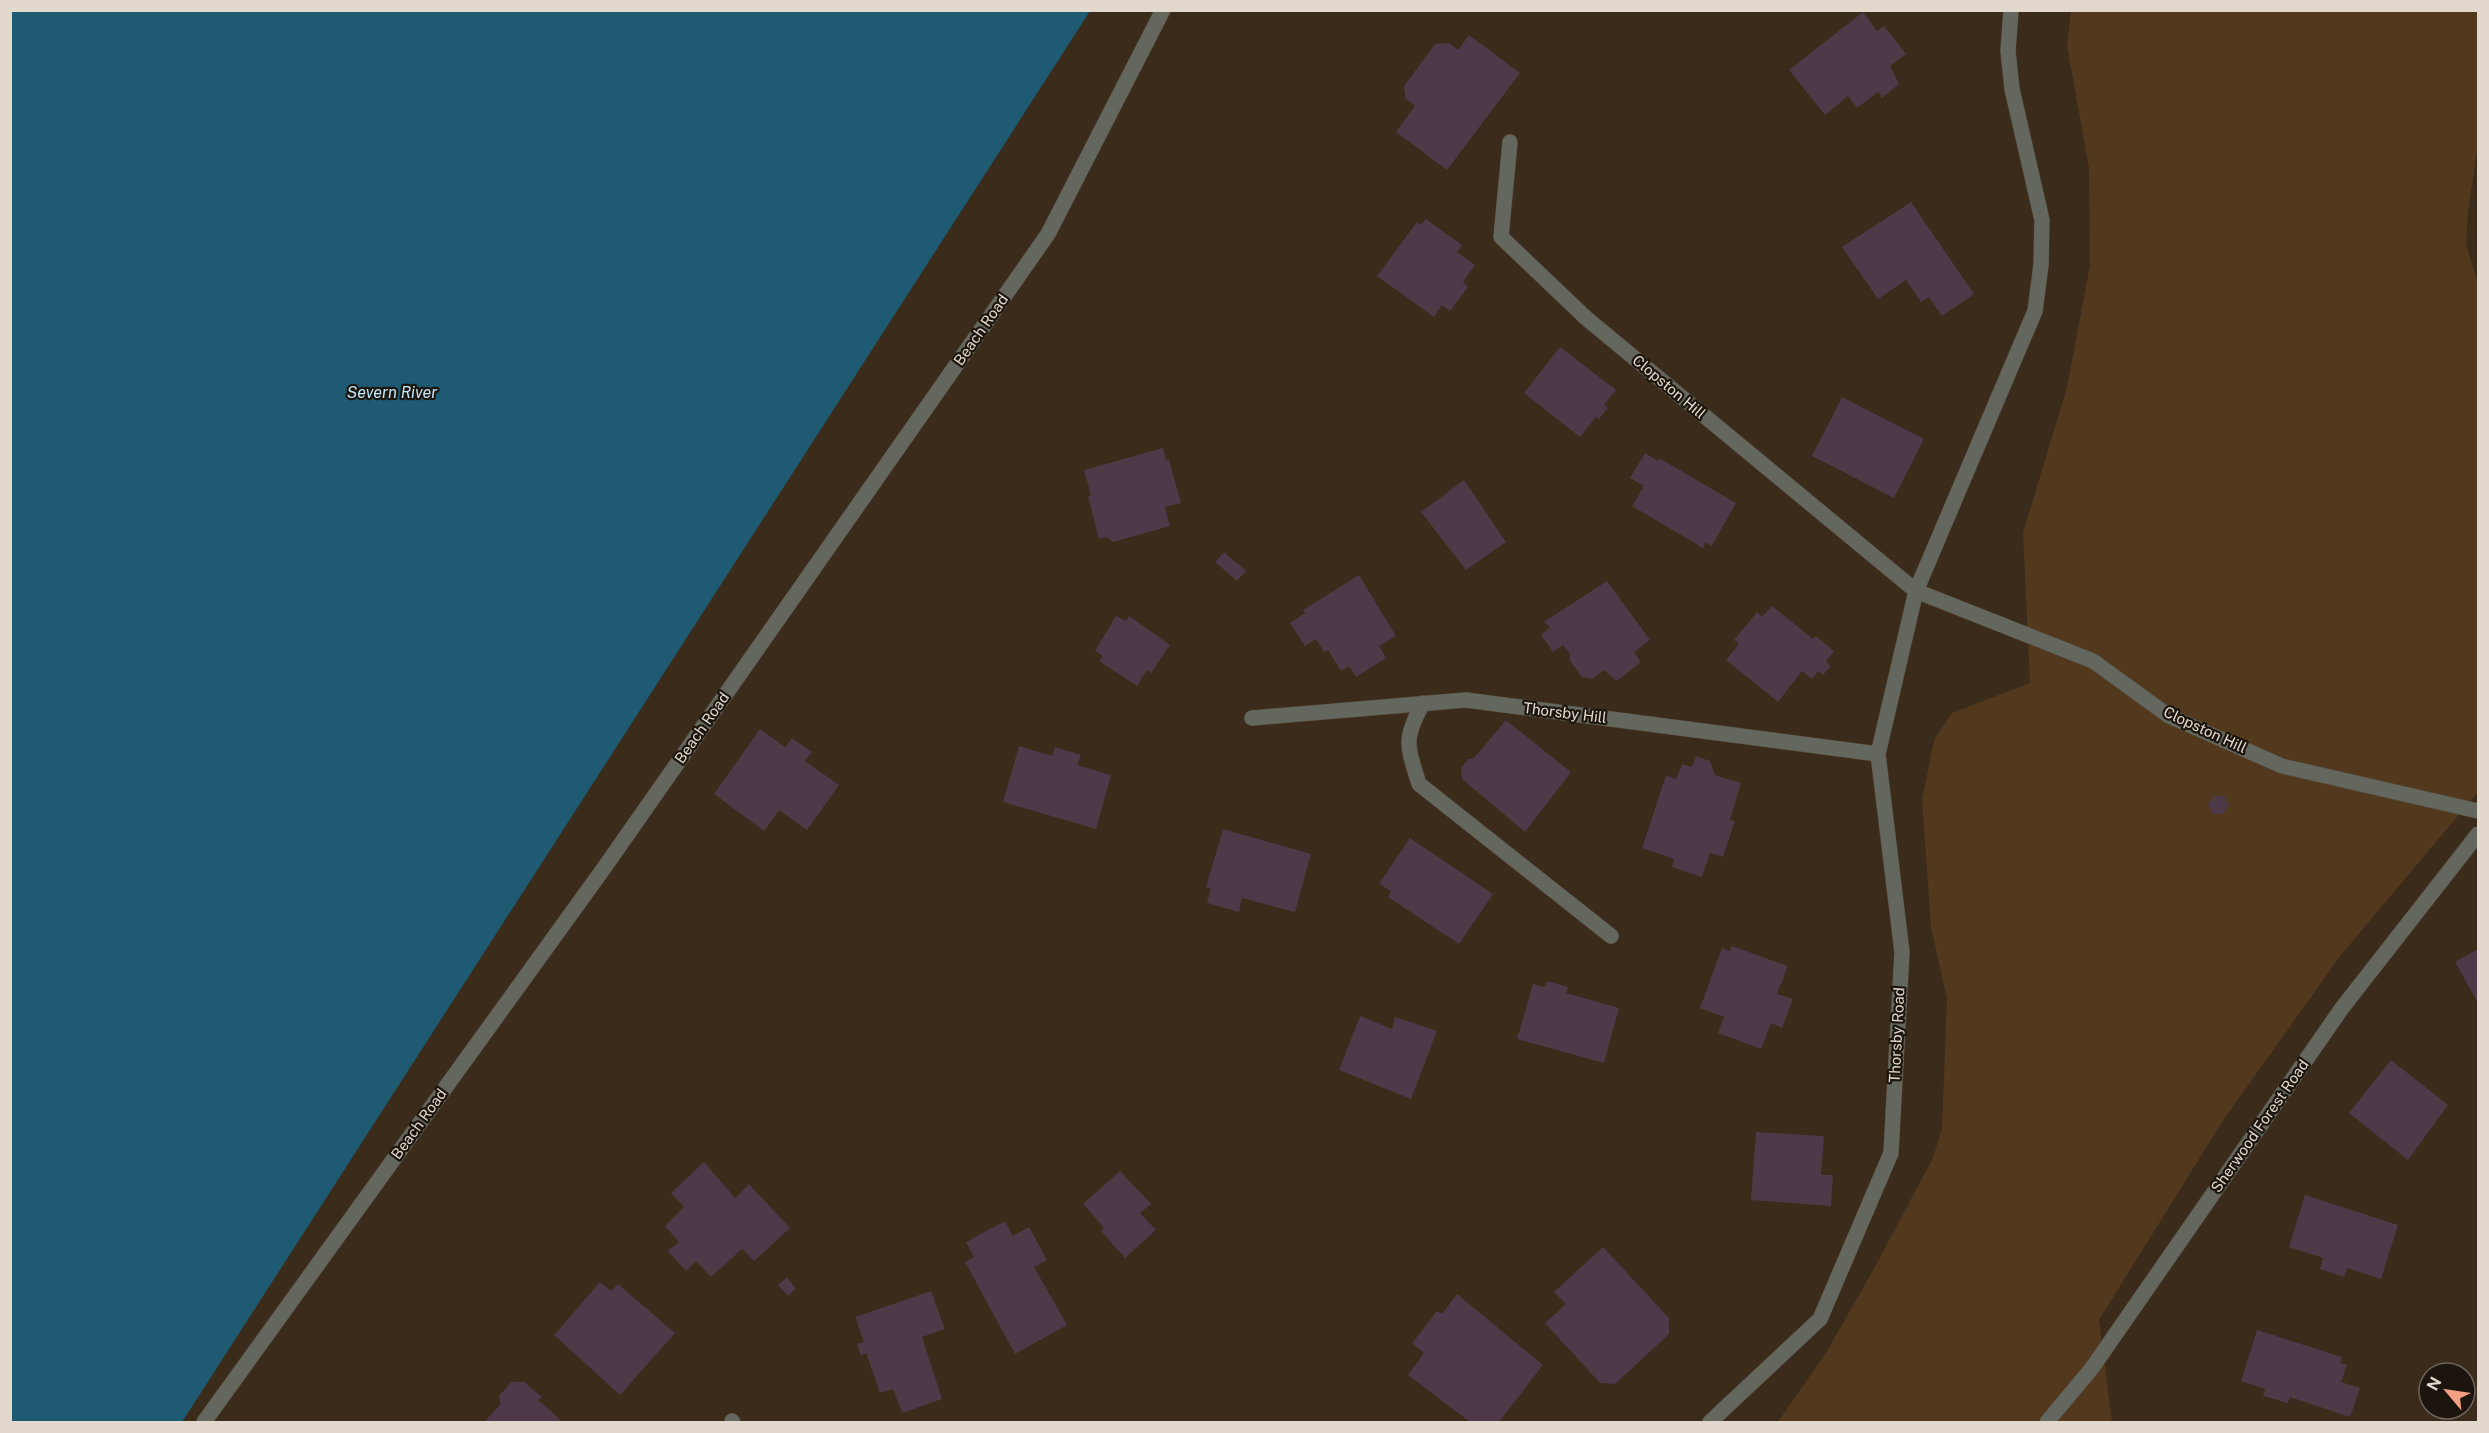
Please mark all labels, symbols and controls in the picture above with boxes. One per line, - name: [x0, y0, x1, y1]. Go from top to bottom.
- street label: Beach Road: [950, 291, 1011, 368]
- street label: Clopston Hill: [1629, 351, 1709, 422]
- water label: Severn River: [347, 383, 438, 402]
- street label: Beach Road: [671, 689, 732, 766]
- street label: Thorsby Hill: [1522, 699, 1608, 726]
- street label: Clopston Hill: [2161, 703, 2250, 756]
- street label: Thorsby Road: [1886, 987, 1907, 1083]
- street label: Sherwood Forest Road: [2207, 1056, 2312, 1195]
- street label: Beach Road: [387, 1085, 450, 1162]
- north arrow: [2417, 1361, 2477, 1421]
- text: N: [2423, 1374, 2446, 1394]

